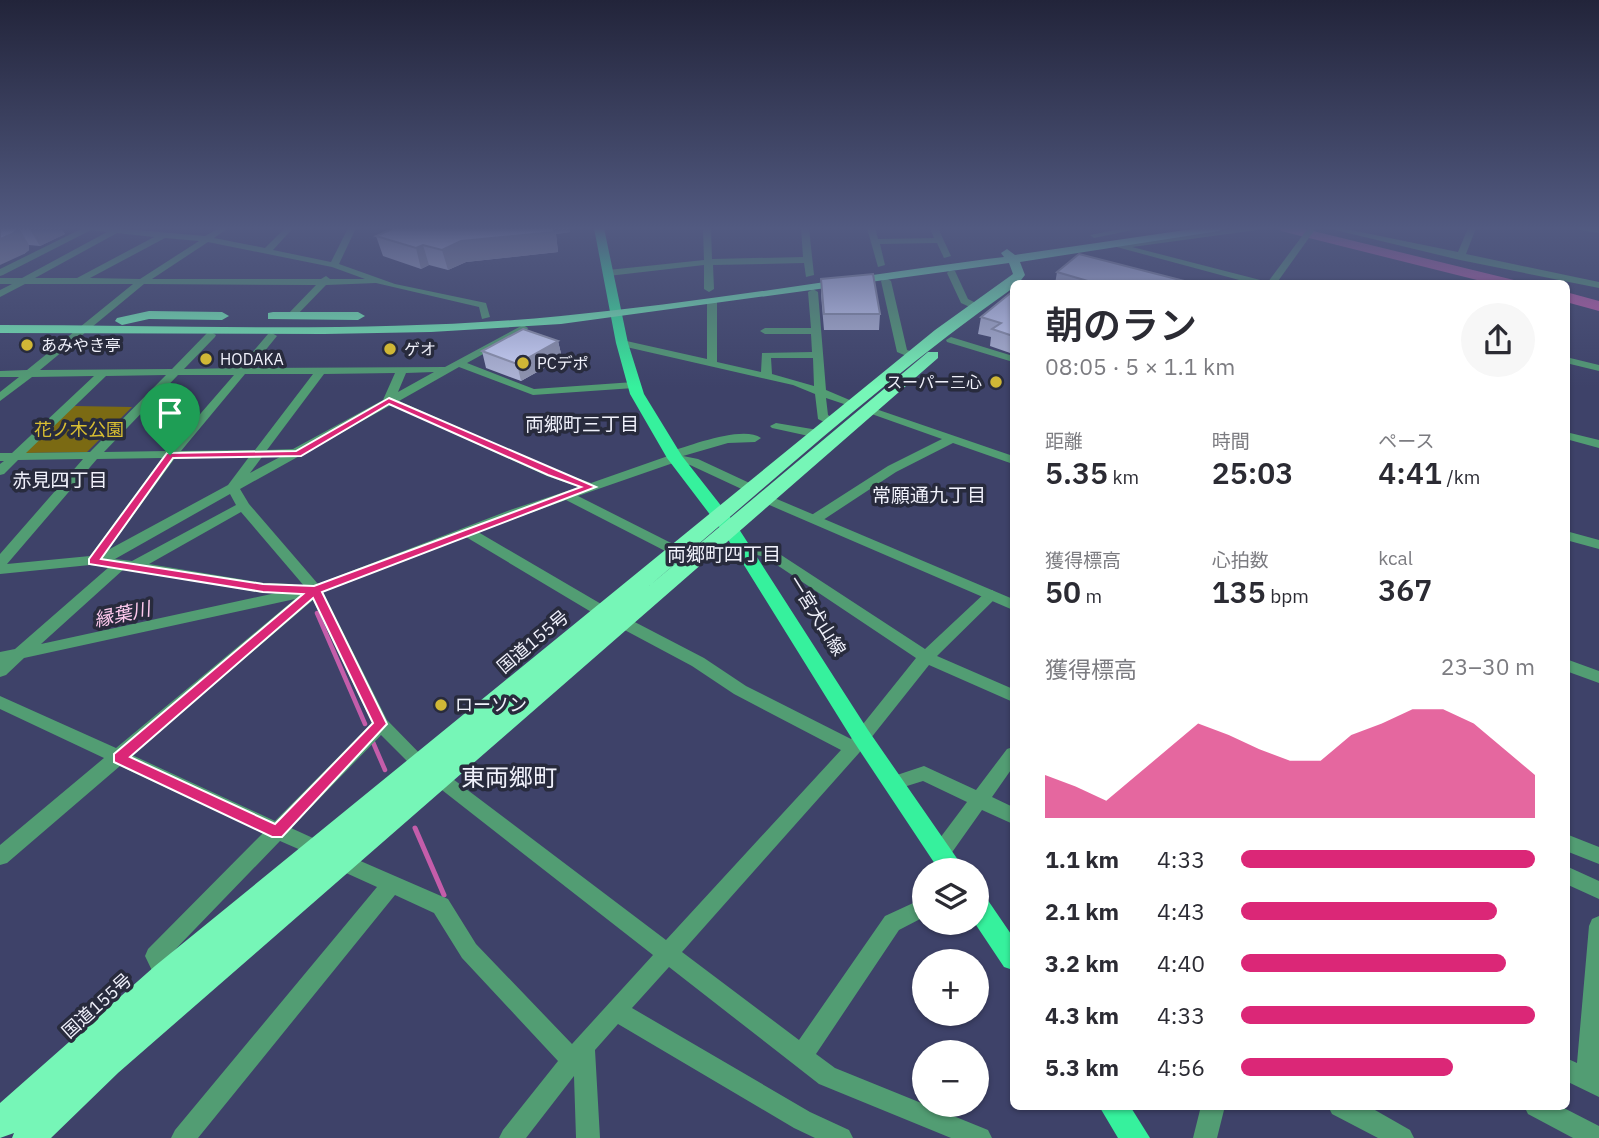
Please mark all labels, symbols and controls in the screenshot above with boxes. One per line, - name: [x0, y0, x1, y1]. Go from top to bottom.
- text: 朝のラン: [1045, 300, 1197, 349]
- button: share: [1461, 303, 1535, 377]
- place label: あみやき亭: [41, 335, 121, 355]
- marker: あみやき亭: [19, 337, 35, 353]
- place label: ゲオ: [404, 339, 436, 359]
- marker: ゲオ: [382, 341, 398, 357]
- place label: HODAKA: [220, 349, 284, 369]
- marker: HODAKA: [198, 351, 214, 367]
- text: 08:05 · 5 × 1.1 km: [1045, 351, 1235, 381]
- place label: PCデポ: [537, 353, 589, 373]
- marker: PCデポ: [515, 355, 531, 371]
- place label: スーパー三心: [886, 372, 982, 392]
- marker: スーパー三心: [988, 374, 1004, 390]
- pin: [140, 383, 200, 455]
- icon: arrive: [151, 394, 189, 432]
- district label: 両郷町三丁目: [525, 412, 639, 436]
- park label: 花ノ木公園: [34, 418, 124, 441]
- text: 距離: [1045, 429, 1083, 453]
- text: 時間: [1212, 429, 1250, 453]
- text: ペース: [1378, 429, 1434, 453]
- text: 5.35: [1045, 453, 1108, 492]
- text: 25:03: [1212, 453, 1293, 492]
- text: 4:41: [1378, 453, 1442, 492]
- text: km: [1108, 465, 1139, 489]
- text: /km: [1442, 465, 1480, 489]
- district label: 赤見四丁目: [12, 468, 108, 492]
- district label: 常願通九丁目: [872, 483, 986, 507]
- district label: 両郷町四丁目: [667, 542, 781, 566]
- text: kcal: [1378, 546, 1413, 570]
- text: 獲得標高: [1045, 548, 1121, 572]
- text: 心拍数: [1212, 548, 1269, 572]
- text: 367: [1378, 570, 1432, 609]
- street label: 一宮犬山線: [784, 571, 851, 660]
- text: 50: [1045, 572, 1081, 611]
- text: 135: [1212, 572, 1266, 611]
- text: m: [1081, 584, 1102, 608]
- text: bpm: [1266, 584, 1309, 608]
- water label: 縁葉川: [92, 596, 154, 632]
- street label: 国道155号: [492, 605, 573, 678]
- text: 23–30 m: [1441, 651, 1535, 681]
- text: 獲得標高: [1045, 654, 1137, 684]
- place label: ローソン: [455, 693, 527, 716]
- marker: ローソン: [433, 697, 449, 713]
- district label: 東両郷町: [461, 761, 557, 793]
- text: 1.1 km: [1045, 844, 1119, 874]
- text: 4:33: [1157, 844, 1205, 874]
- map controls: [912, 858, 989, 1117]
- button: layers: [912, 858, 989, 935]
- text: 2.1 km: [1045, 896, 1119, 926]
- text: 4:43: [1157, 896, 1205, 926]
- text: 3.2 km: [1045, 948, 1119, 978]
- text: 4:40: [1157, 948, 1205, 978]
- button: +: [912, 949, 989, 1026]
- street label: 国道155号: [57, 968, 136, 1043]
- text: 4.3 km: [1045, 1000, 1119, 1030]
- text: 4:33: [1157, 1000, 1205, 1030]
- button: −: [912, 1040, 989, 1117]
- text: 5.3 km: [1045, 1052, 1119, 1082]
- text: 4:56: [1157, 1052, 1205, 1082]

